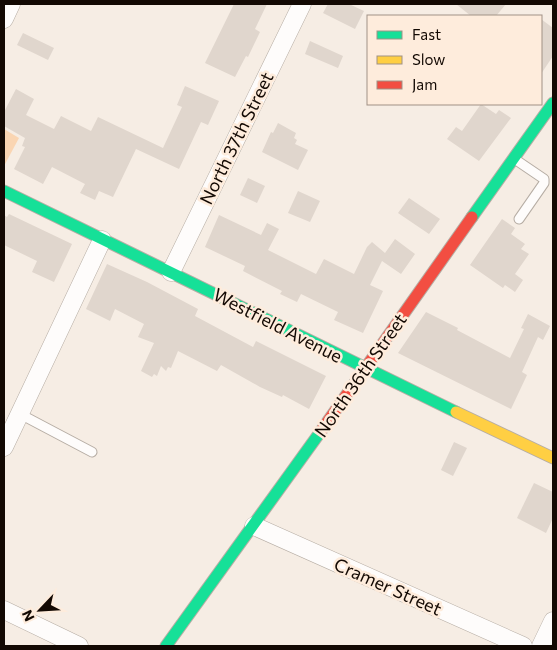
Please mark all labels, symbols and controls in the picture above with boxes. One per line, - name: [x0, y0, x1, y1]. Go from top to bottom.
- legend: [367, 15, 542, 105]
- text: Fast: [412, 25, 441, 43]
- text: Slow: [412, 50, 445, 68]
- street label: North 37th Street: [194, 68, 278, 208]
- text: Jam: [412, 75, 437, 93]
- street label: Westfield Avenue: [210, 283, 346, 367]
- street label: North 36th Street: [309, 309, 411, 441]
- street label: Cramer Street: [331, 552, 445, 620]
- north arrow: [15, 585, 65, 635]
- text: N: [18, 607, 38, 624]

